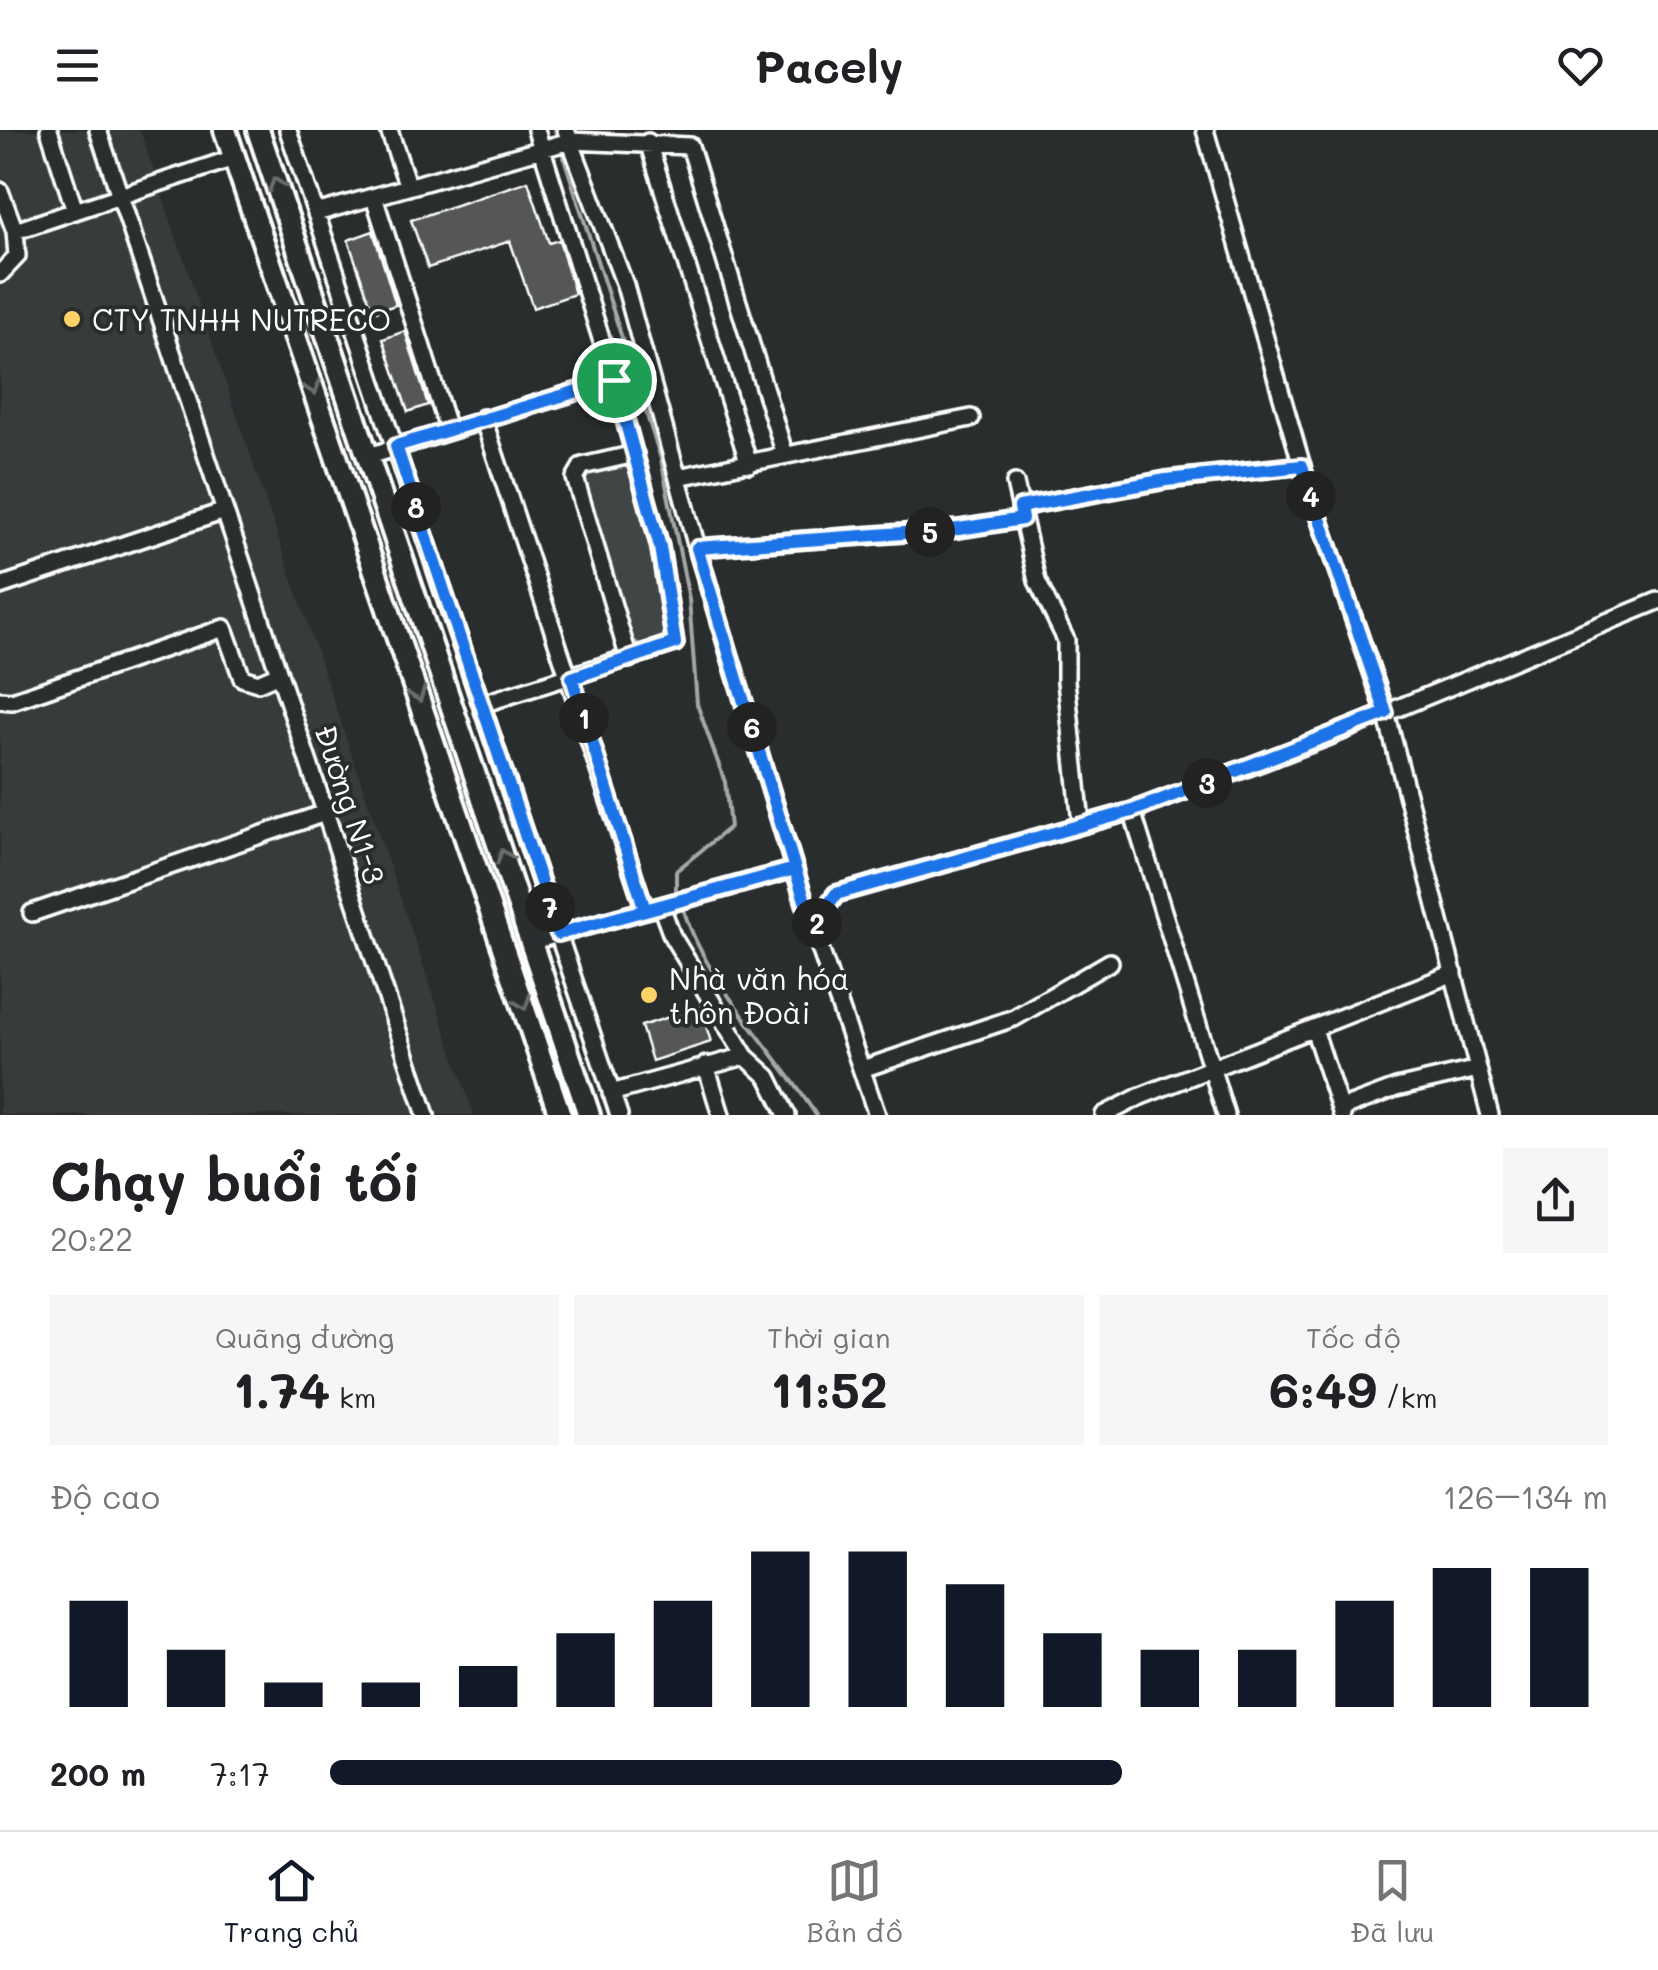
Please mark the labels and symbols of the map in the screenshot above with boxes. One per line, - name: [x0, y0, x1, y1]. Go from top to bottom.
- one-way arrow: [268, 176, 288, 193]
- place label: CTY TNHH NUTRECO: [92, 299, 391, 339]
- marker: CTY TNHH NUTRECO: [61, 308, 83, 330]
- pin: [572, 338, 657, 423]
- one-way arrow: [301, 378, 322, 395]
- pin: 4: [1286, 471, 1336, 521]
- pin: 8: [391, 482, 441, 532]
- pin: 5: [905, 507, 955, 557]
- one-way arrow: [406, 686, 427, 703]
- pin: 1: [559, 693, 609, 743]
- pin: 6: [727, 702, 777, 752]
- street label: Đường N1-3: [306, 719, 396, 889]
- pin: 3: [1182, 758, 1232, 808]
- one-way arrow: [495, 848, 516, 866]
- pin: 7: [525, 882, 575, 932]
- pin: 2: [792, 898, 842, 948]
- place label: Nhà văn hóa thôn Đoài: [669, 958, 849, 1032]
- marker: Nhà văn hóa thôn Đoài: [638, 984, 660, 1006]
- one-way arrow: [511, 994, 531, 1011]

